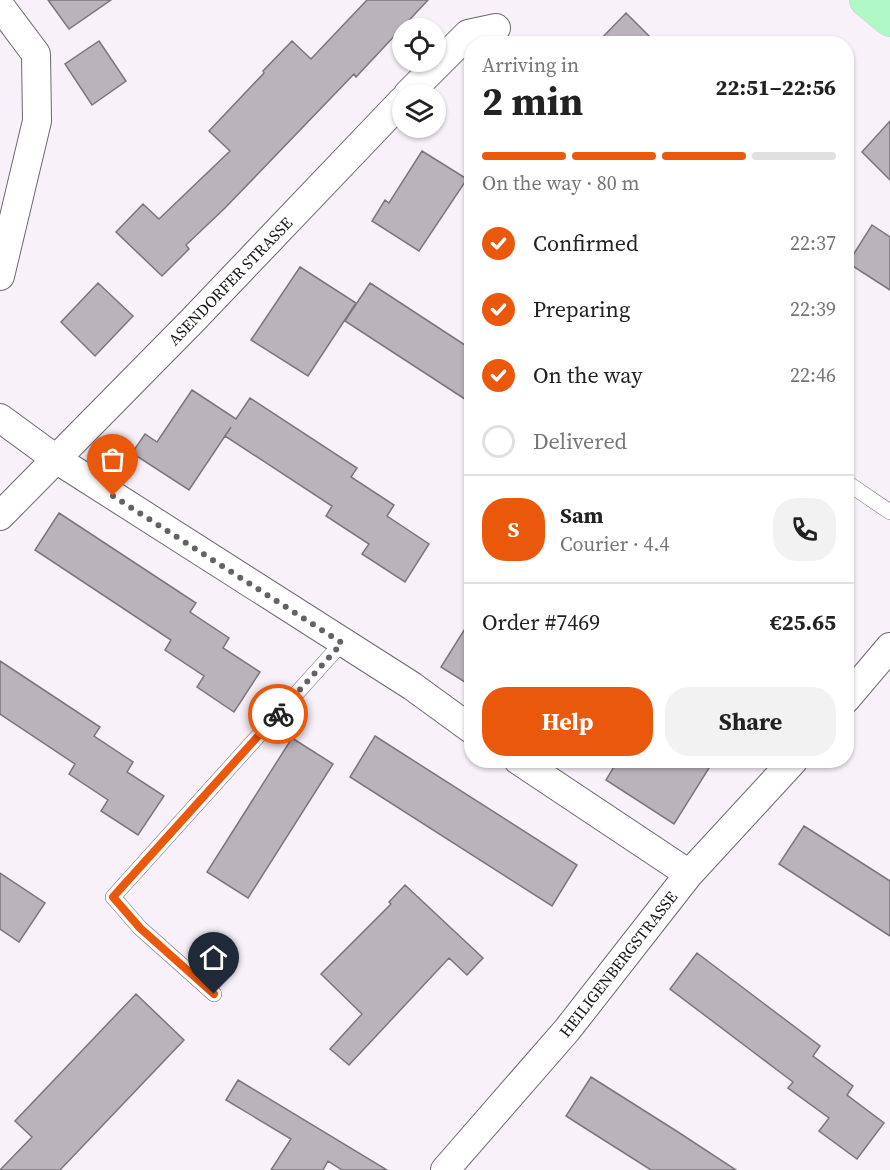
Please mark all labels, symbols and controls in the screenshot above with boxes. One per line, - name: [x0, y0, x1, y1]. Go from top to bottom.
- map controls: [392, 18, 446, 138]
- button: locate: [392, 18, 446, 72]
- text: Arriving in: [482, 51, 579, 79]
- text: 22:51–22:56: [716, 72, 836, 102]
- text: 2 min: [482, 75, 583, 128]
- button: layers: [392, 84, 446, 138]
- text: On the way · 80 m: [482, 169, 639, 197]
- street label: ASENDORFER STRASSE: [163, 212, 297, 350]
- icon: check: [482, 227, 515, 260]
- text: Confirmed: [533, 228, 638, 258]
- text: 22:37: [790, 229, 836, 257]
- icon: check: [482, 293, 515, 326]
- text: Preparing: [533, 294, 630, 324]
- text: 22:39: [790, 295, 836, 323]
- icon: check: [482, 359, 515, 392]
- text: On the way: [533, 360, 642, 390]
- text: 22:46: [790, 361, 836, 389]
- text: Delivered: [533, 426, 627, 456]
- pin: [87, 434, 138, 496]
- icon: bag: [96, 443, 129, 476]
- button: phone: [773, 498, 836, 561]
- text: Sam: [560, 500, 604, 530]
- text: S: [508, 514, 519, 544]
- text: Courier · 4.4: [560, 530, 669, 558]
- text: Order #7469: [482, 607, 600, 637]
- text: €25.65: [770, 607, 836, 637]
- courier: [248, 684, 308, 744]
- button: Help: [482, 687, 653, 756]
- button: Share: [665, 687, 836, 756]
- icon: bike: [262, 698, 295, 731]
- street label: HEILIGENBERGSTRASSE: [554, 886, 682, 1042]
- pin: [188, 932, 239, 994]
- icon: home: [197, 941, 230, 974]

